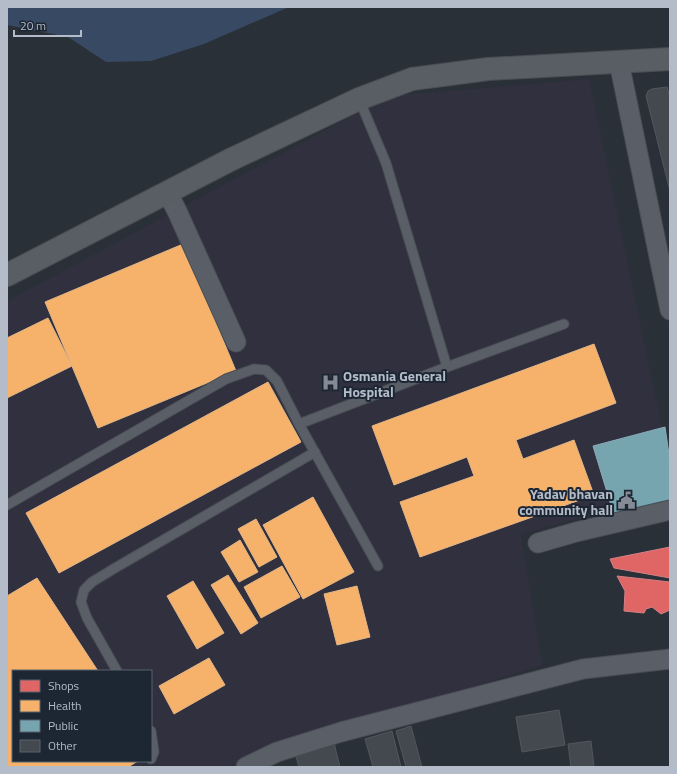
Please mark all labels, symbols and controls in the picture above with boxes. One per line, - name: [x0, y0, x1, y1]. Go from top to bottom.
- scale bar: [14, 12, 81, 38]
- text: 20 m: [20, 16, 46, 35]
- place label: Osmania General Hospital: [343, 365, 446, 402]
- hospital icon: Osmania General Hospital: [320, 373, 340, 393]
- place label: Yadav bhavan community hall: [519, 483, 613, 520]
- public building icon: Yadav bhavan community hall: [616, 491, 636, 511]
- legend: [12, 670, 152, 762]
- text: Shops: [48, 676, 80, 695]
- text: Health: [48, 696, 82, 715]
- text: Public: [48, 716, 78, 735]
- text: Other: [48, 736, 77, 755]

